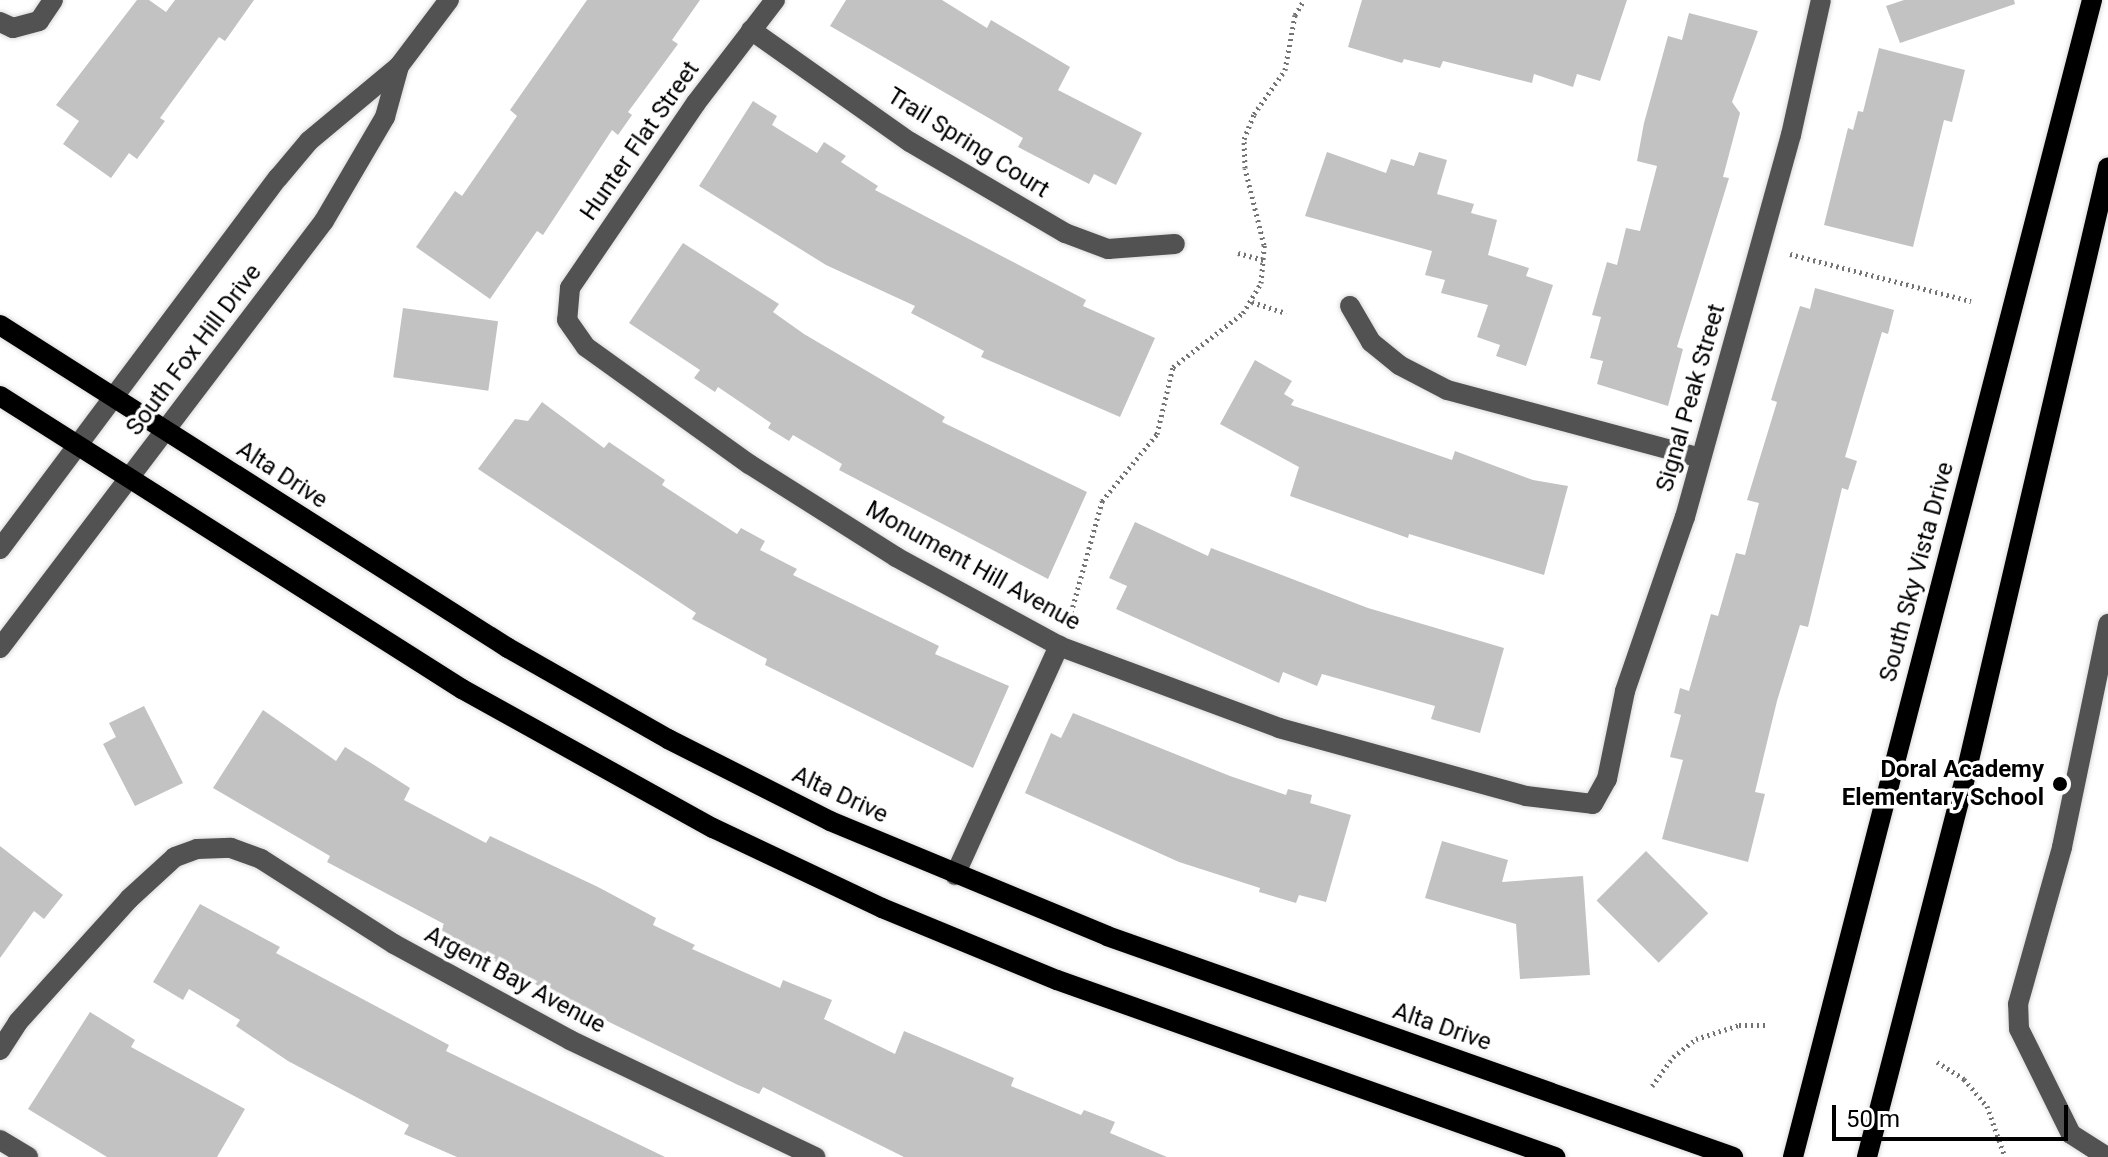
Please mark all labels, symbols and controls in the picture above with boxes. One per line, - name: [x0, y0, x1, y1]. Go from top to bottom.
- street label: Hunter Flat Street: [574, 56, 706, 226]
- street label: Trail Spring Court: [882, 82, 1054, 204]
- street label: South Fox Hill Drive: [120, 259, 268, 441]
- street label: Signal Peak Street: [1650, 301, 1732, 495]
- street label: Alta Drive: [231, 435, 333, 515]
- street label: South Sky Vista Drive: [1874, 459, 1960, 685]
- street label: Monument Hill Avenue: [861, 495, 1085, 637]
- place label: Doral Academy Elementary School: [1842, 756, 2044, 812]
- street label: Alta Drive: [788, 760, 892, 830]
- marker: Doral Academy Elementary School: [2051, 775, 2069, 793]
- street label: Argent Bay Avenue: [420, 920, 610, 1040]
- street label: Alta Drive: [1389, 997, 1495, 1057]
- scale bar: [1836, 1089, 2072, 1139]
- text: 50 m: [1846, 1105, 1900, 1133]

